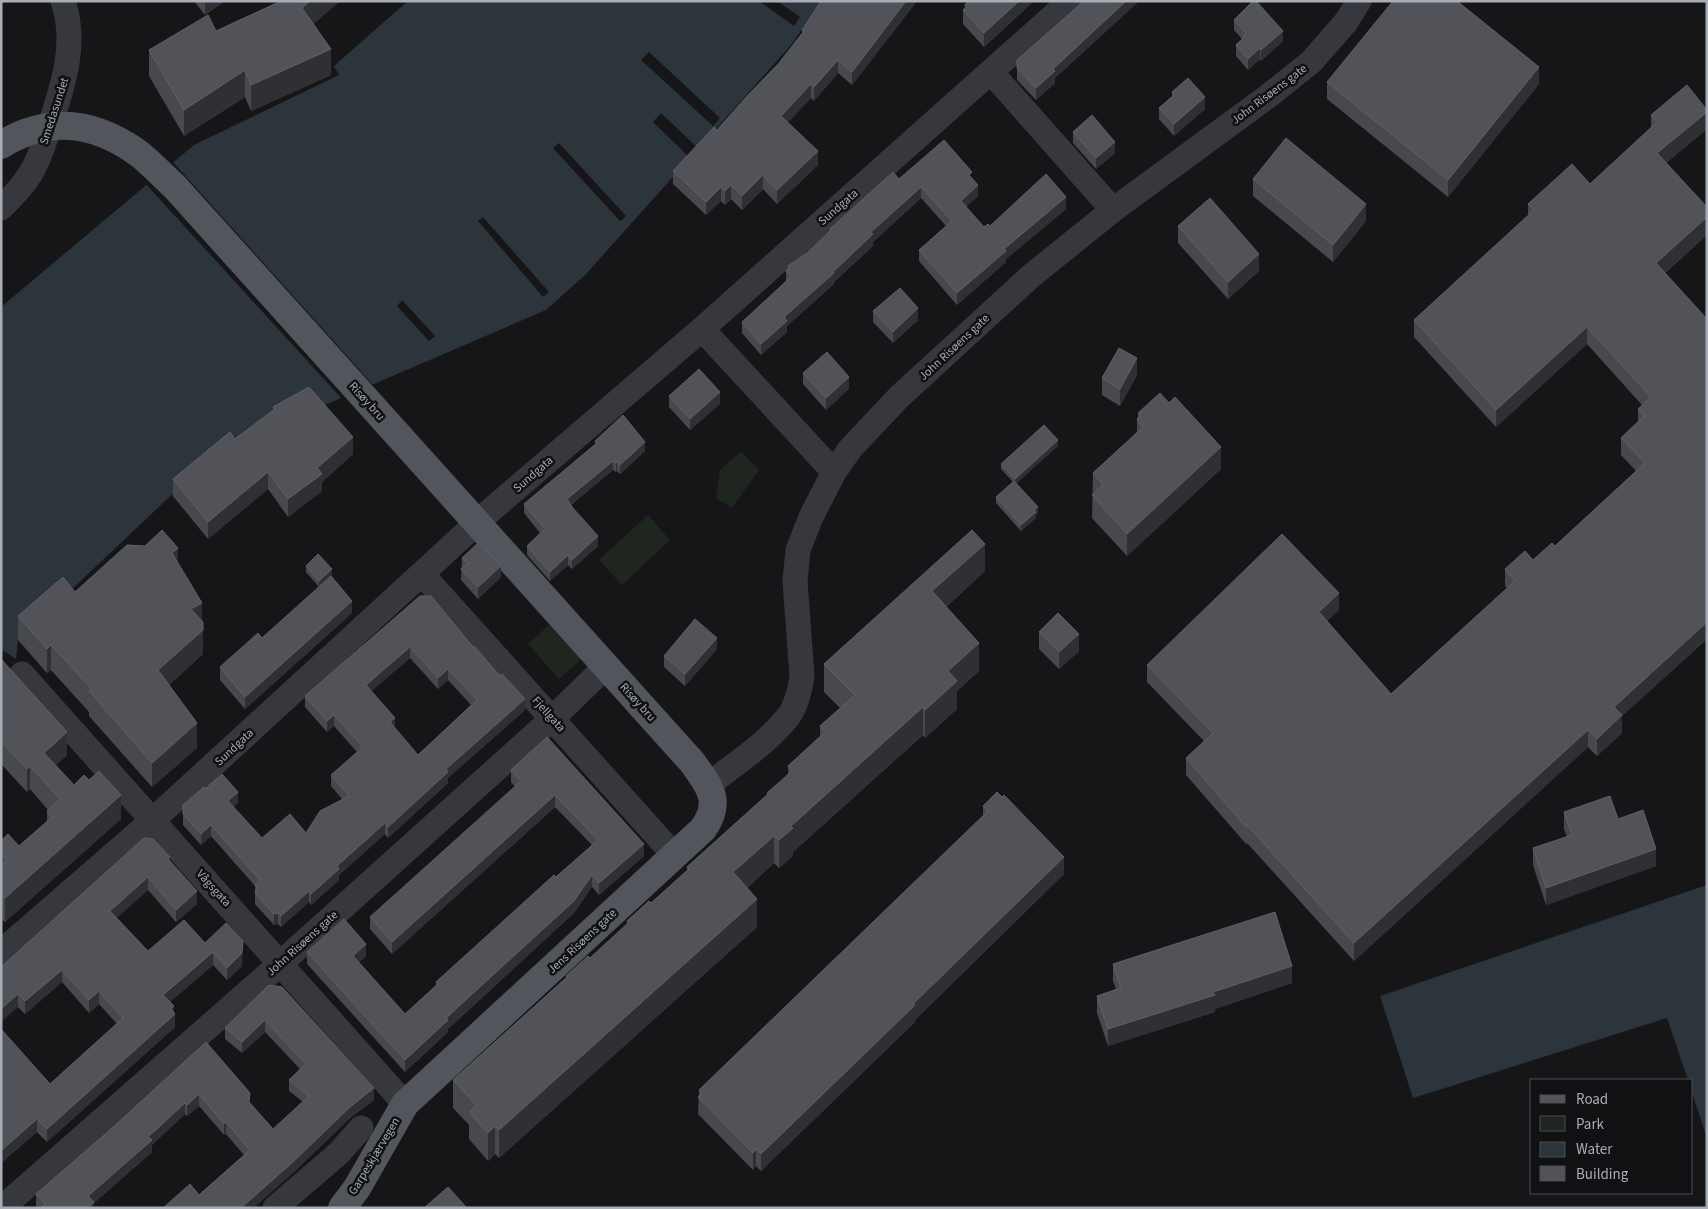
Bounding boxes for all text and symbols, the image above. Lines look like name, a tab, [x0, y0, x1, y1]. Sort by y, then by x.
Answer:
street label: John Risøens gate	[1228, 60, 1311, 128]
street label: Smedasundet	[36, 75, 73, 147]
street label: Sundgata	[815, 185, 862, 229]
street label: John Risøens gate	[915, 310, 993, 384]
street label: Risøy bru	[345, 378, 389, 424]
street label: Sundgata	[510, 452, 557, 496]
street label: Risøy bru	[616, 679, 660, 725]
street label: Fjellgata	[528, 693, 569, 736]
street label: Sundgata	[211, 725, 258, 770]
street label: Vågsgata	[192, 866, 235, 911]
street label: Jens Risøens gate	[544, 905, 621, 978]
street label: John Risøens gate	[263, 907, 342, 980]
legend	[1530, 1079, 1693, 1194]
text: Road	[1576, 1089, 1608, 1110]
street label: Garpeskjærvegen	[345, 1114, 404, 1198]
text: Park	[1576, 1114, 1605, 1135]
text: Water	[1576, 1139, 1613, 1160]
text: Building	[1576, 1164, 1629, 1185]

